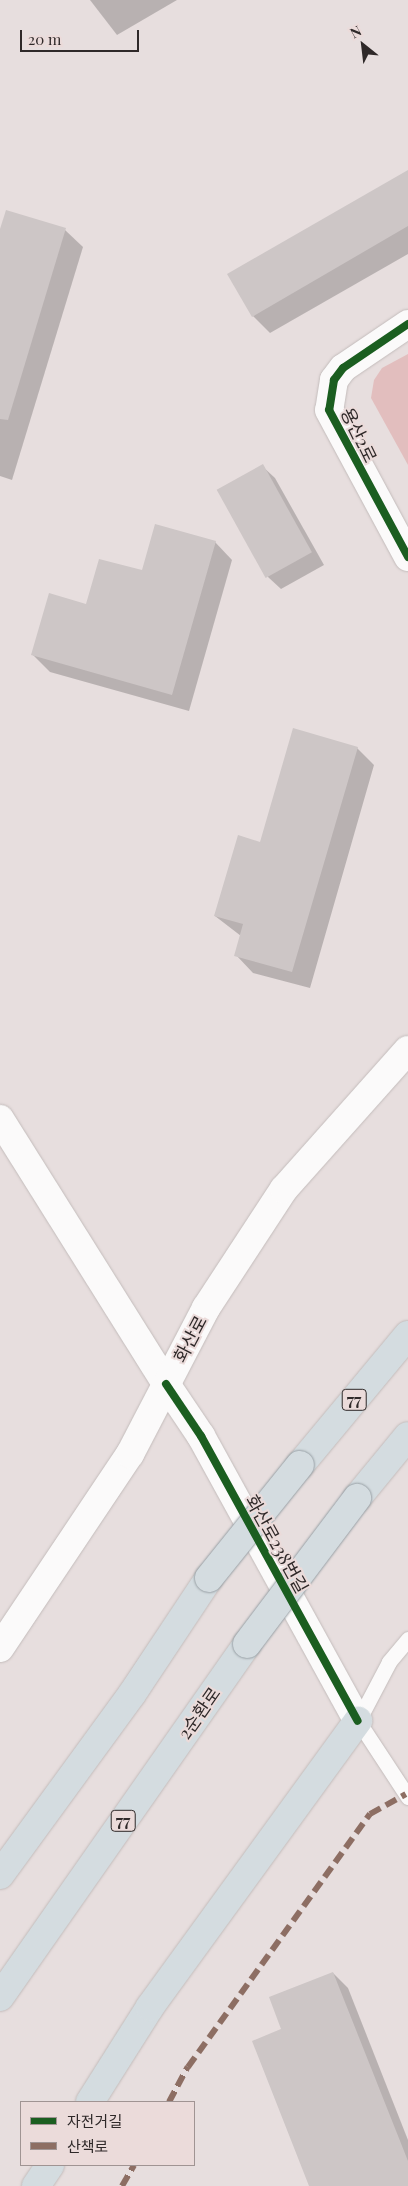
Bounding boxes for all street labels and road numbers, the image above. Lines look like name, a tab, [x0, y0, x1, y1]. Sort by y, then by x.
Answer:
street label: 용산2로	[337, 404, 381, 466]
street label: 화산로	[169, 1312, 211, 1366]
road number: 77	[342, 1386, 366, 1414]
street label: 화산로238번길	[241, 1491, 313, 1597]
street label: 2순환로	[173, 1683, 225, 1743]
road number: 77	[110, 1808, 136, 1834]

